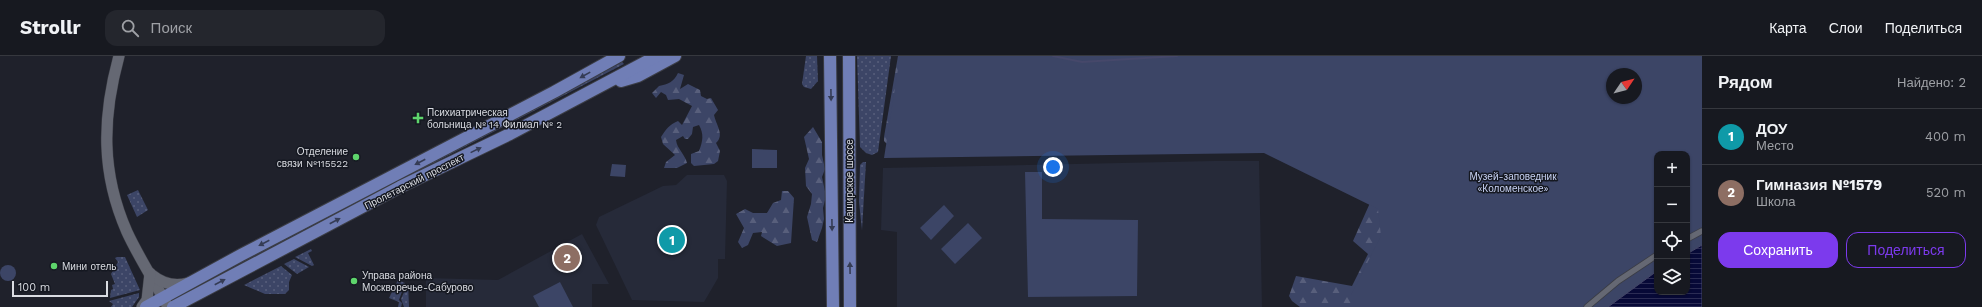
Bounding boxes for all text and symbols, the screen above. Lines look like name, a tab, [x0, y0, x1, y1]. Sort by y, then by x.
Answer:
search box	[105, 10, 385, 46]
text: Strollr	[20, 16, 81, 39]
icon: search	[119, 17, 141, 39]
text: Поиск	[151, 19, 192, 37]
text: Карта	[1769, 20, 1807, 36]
text: Слои	[1829, 20, 1863, 36]
text: Поделиться	[1885, 20, 1962, 36]
north arrow	[1606, 68, 1642, 104]
one-way arrow	[579, 71, 591, 78]
text: Рядом	[1718, 72, 1773, 92]
text: Найдено: 2	[1897, 75, 1966, 90]
one-way arrow	[828, 89, 834, 102]
place label: Психиатрическая больница № 14 Филиал № 2	[427, 107, 562, 130]
marker: Психиатрическая больница № 14 Филиал № 2	[412, 112, 424, 124]
text: ДОУ	[1756, 120, 1787, 138]
text: 1	[1728, 129, 1734, 144]
text: 400 m	[1925, 129, 1966, 144]
text: Место	[1756, 138, 1794, 153]
street label: Каширское шоссе	[844, 139, 855, 223]
place label: Отделение связи №115522	[277, 146, 348, 169]
one-way arrow	[470, 147, 482, 153]
street label: Пролетарский проспект	[363, 151, 466, 211]
map controls	[1654, 151, 1690, 295]
button: +	[1654, 151, 1690, 187]
marker: Отделение связи №115522	[351, 152, 361, 162]
your location	[1043, 157, 1063, 177]
one-way arrow	[415, 159, 426, 165]
park label: Музей-заповедник «Коломенское»	[1469, 171, 1557, 194]
text: Гимназия №1579	[1756, 176, 1882, 194]
text: 2	[1727, 185, 1735, 200]
text: 520 m	[1926, 185, 1966, 200]
button: −	[1654, 187, 1690, 223]
text: Школа	[1756, 194, 1796, 209]
one-way arrow	[329, 218, 341, 225]
one-way arrow	[829, 219, 835, 232]
button: locate	[1654, 223, 1690, 259]
pin: 1	[659, 225, 685, 255]
button: Сохранить	[1718, 232, 1838, 268]
button: Поделиться	[1846, 232, 1966, 268]
one-way arrow	[258, 240, 270, 246]
pin: 2	[554, 243, 580, 273]
button: layers	[1654, 259, 1690, 295]
marker: Мини отель	[49, 261, 59, 271]
place label: Мини отель	[62, 261, 117, 272]
one-way arrow	[847, 261, 853, 274]
place label: Управа района Москворечье-Сабурово	[362, 270, 474, 293]
marker: Управа района Москворечье-Сабурово	[349, 276, 359, 286]
scale bar	[12, 279, 108, 298]
one-way arrow	[214, 279, 226, 285]
text: 100 m	[18, 281, 50, 294]

